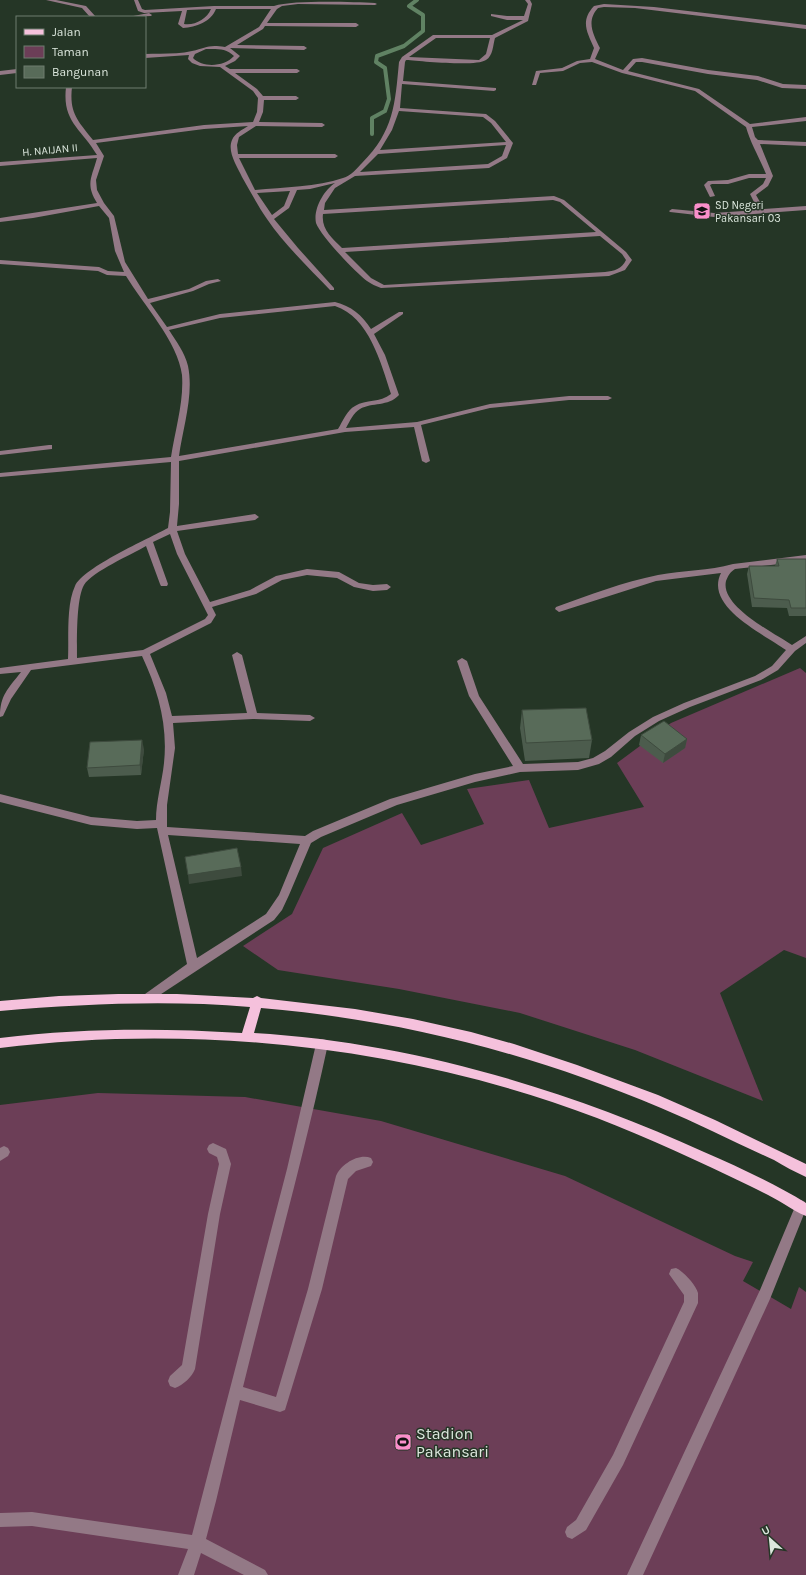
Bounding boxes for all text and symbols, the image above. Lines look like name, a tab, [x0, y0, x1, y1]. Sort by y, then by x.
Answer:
legend	[16, 16, 146, 88]
text: Jalan	[52, 25, 81, 39]
text: Taman	[52, 45, 89, 59]
text: Bangunan	[52, 65, 108, 79]
street label: H. NAIJAN II	[22, 141, 78, 159]
place label: SD Negeri Pakansari 03	[715, 199, 781, 225]
school or university icon: SD Negeri Pakansari 03	[692, 201, 712, 221]
place label: Stadion Pakansari	[416, 1424, 489, 1461]
sports icon: Stadion Pakansari	[393, 1432, 413, 1452]
north arrow	[750, 1519, 790, 1559]
text: U	[759, 1523, 772, 1538]

